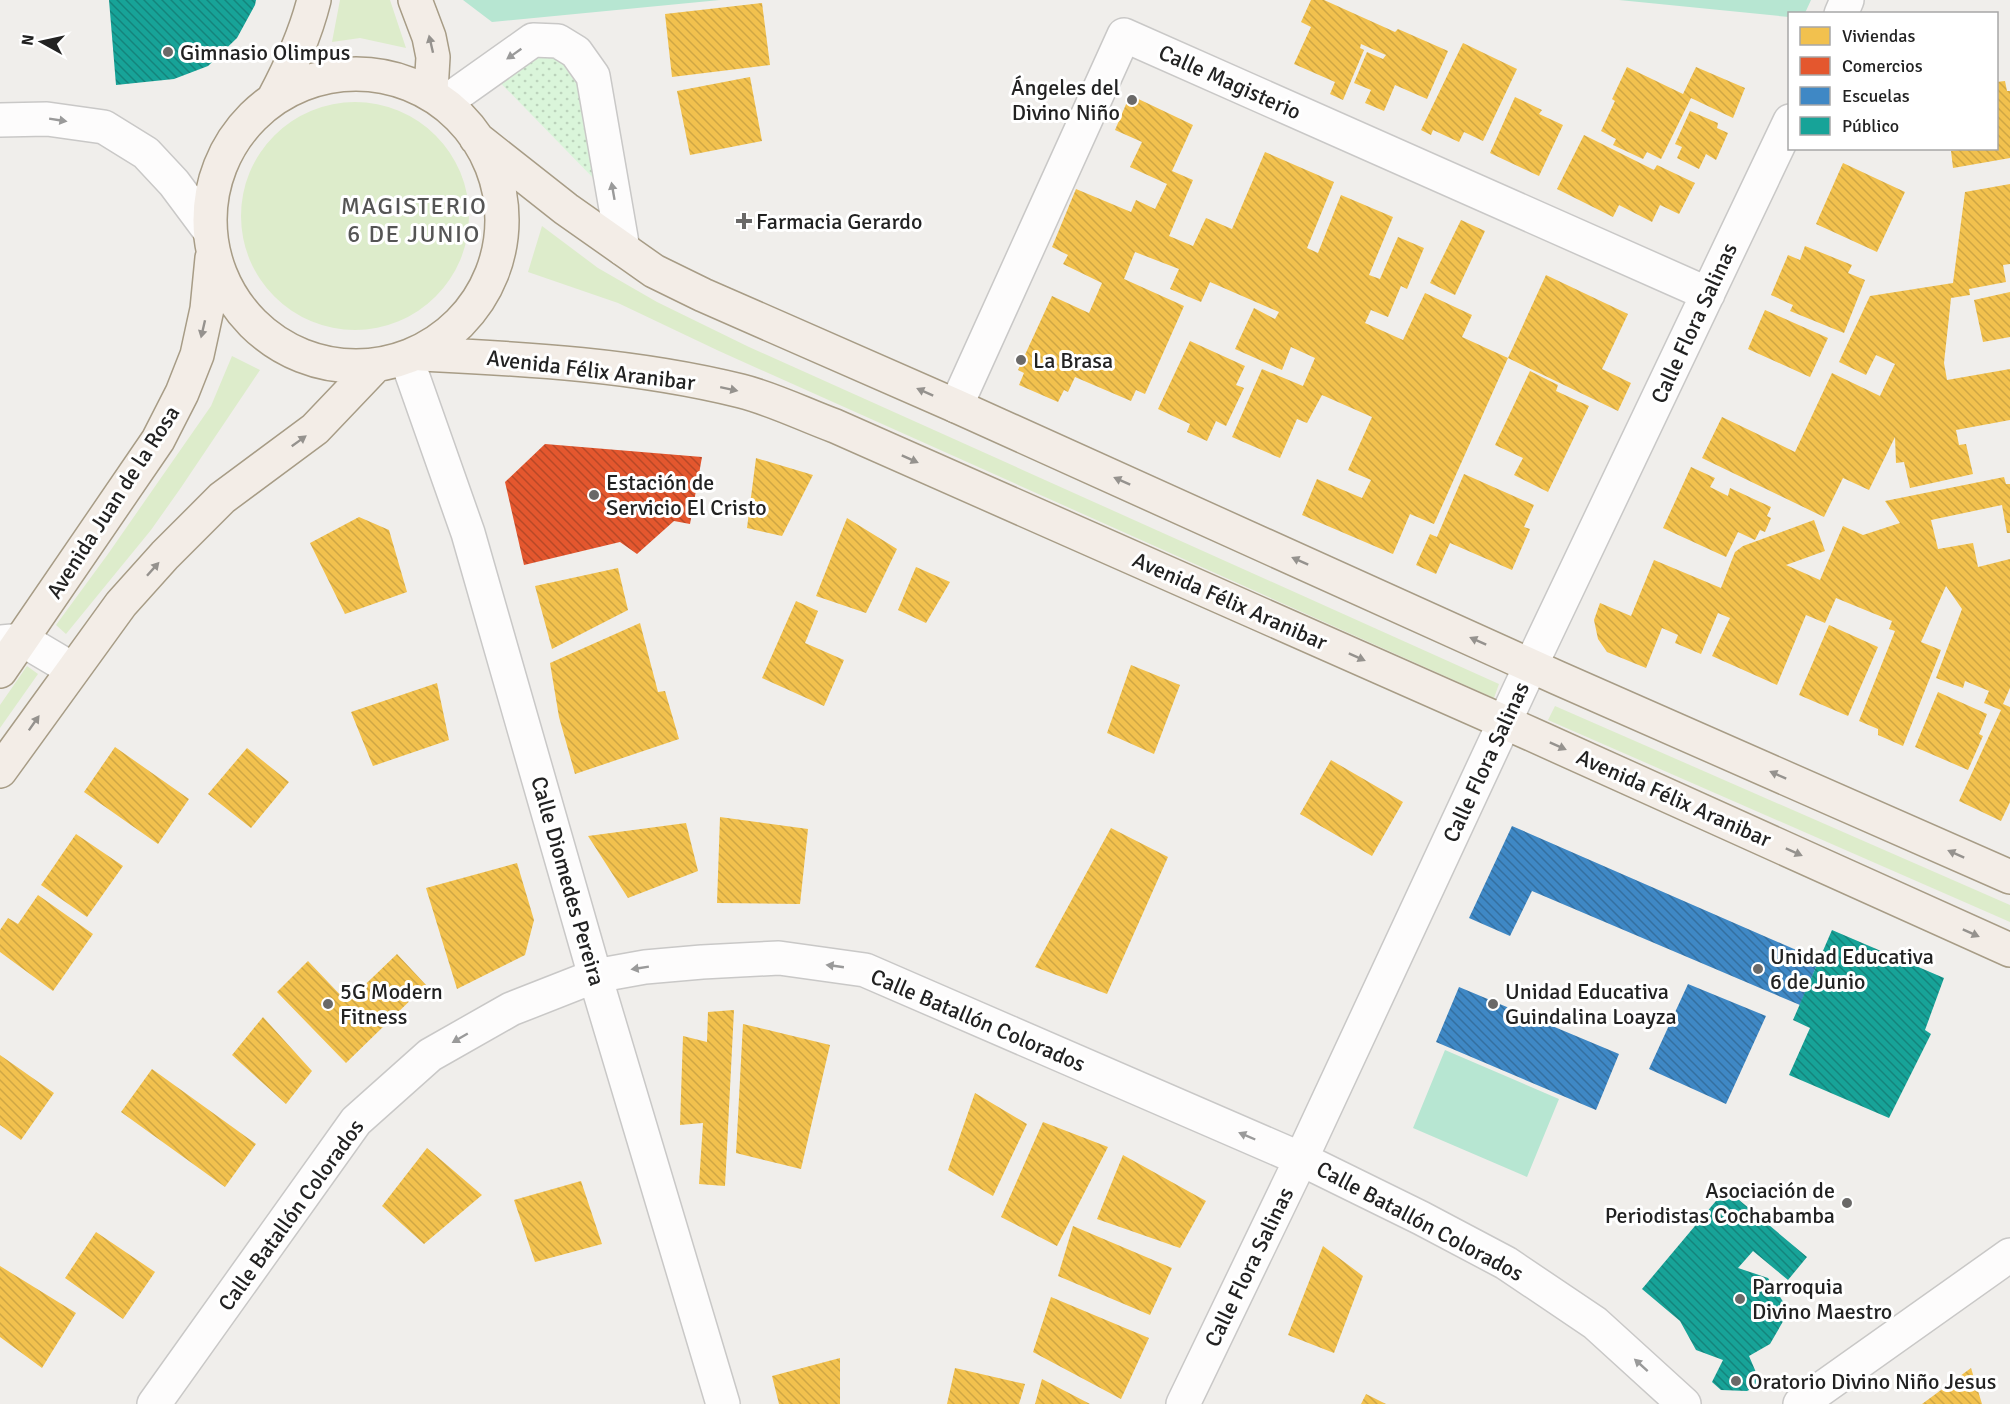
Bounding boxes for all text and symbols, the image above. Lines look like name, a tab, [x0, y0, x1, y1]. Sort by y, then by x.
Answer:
north arrow	[12, 12, 72, 72]
legend	[1788, 12, 1998, 150]
text: Viviendas	[1842, 25, 1915, 47]
text: N	[17, 33, 39, 47]
one-way arrow	[425, 35, 435, 53]
place label: Gimnasio Olimpus	[180, 39, 350, 66]
street label: Calle Magisterio	[1155, 39, 1305, 125]
marker: Gimnasio Olimpus	[161, 45, 175, 59]
one-way arrow	[506, 48, 522, 59]
text: Comercios	[1842, 55, 1923, 77]
place label: Ángeles del Divino Niño	[1011, 74, 1120, 126]
text: Escuelas	[1842, 85, 1910, 107]
marker: Ángeles del Divino Niño	[1125, 93, 1139, 107]
text: Público	[1842, 115, 1899, 137]
one-way arrow	[49, 116, 68, 125]
one-way arrow	[608, 181, 617, 200]
district label: MAGISTERIO 6 DE JUNIO	[341, 191, 487, 249]
place label: Farmacia Gerardo	[756, 208, 922, 235]
marker: Farmacia Gerardo	[737, 214, 751, 228]
street label: Calle Flora Salinas	[1645, 238, 1743, 408]
one-way arrow	[197, 320, 207, 339]
street label: Avenida Félix Aranibar	[485, 344, 697, 396]
place label: La Brasa	[1033, 347, 1113, 374]
marker: La Brasa	[1014, 353, 1028, 367]
one-way arrow	[719, 384, 738, 394]
one-way arrow	[916, 388, 933, 397]
street label: Avenida Juan de la Rosa	[41, 401, 185, 603]
one-way arrow	[290, 435, 306, 447]
one-way arrow	[902, 454, 920, 464]
place label: Estación de Servicio El Cristo	[606, 469, 767, 521]
one-way arrow	[1113, 476, 1130, 485]
marker: Estación de Servicio El Cristo	[587, 488, 601, 502]
street label: Avenida Félix Aranibar	[1129, 546, 1331, 656]
one-way arrow	[1291, 556, 1308, 565]
one-way arrow	[146, 562, 159, 577]
one-way arrow	[1469, 636, 1486, 645]
one-way arrow	[1349, 652, 1367, 662]
street label: Calle Flora Salinas	[1437, 677, 1535, 847]
one-way arrow	[28, 716, 40, 732]
one-way arrow	[1550, 742, 1567, 751]
street label: Avenida Félix Aranibar	[1573, 743, 1775, 853]
one-way arrow	[1769, 770, 1787, 780]
street label: Calle Diomedes Pereira	[525, 773, 611, 989]
one-way arrow	[1785, 848, 1802, 857]
one-way arrow	[1947, 849, 1965, 859]
one-way arrow	[1963, 928, 1980, 937]
place label: Unidad Educativa 6 de Junio	[1770, 943, 1934, 995]
one-way arrow	[825, 962, 844, 971]
marker: Unidad Educativa 6 de Junio	[1751, 962, 1765, 976]
street label: Calle Batallón Colorados	[867, 963, 1089, 1077]
one-way arrow	[631, 964, 650, 973]
place label: 5G Modern Fitness	[340, 978, 443, 1030]
place label: Unidad Educativa Guindalina Loayza	[1505, 978, 1677, 1030]
marker: 5G Modern Fitness	[321, 997, 335, 1011]
marker: Unidad Educativa Guindalina Loayza	[1486, 997, 1500, 1011]
one-way arrow	[452, 1032, 468, 1043]
street label: Calle Batallón Colorados	[212, 1114, 370, 1316]
one-way arrow	[1239, 1131, 1256, 1140]
street label: Calle Batallón Colorados	[1312, 1155, 1528, 1287]
place label: Asociación de Periodistas Cochabamba	[1605, 1177, 1835, 1229]
street label: Calle Flora Salinas	[1199, 1183, 1299, 1351]
marker: Asociación de Periodistas Cochabamba	[1840, 1196, 1854, 1210]
place label: Parroquia Divino Maestro	[1752, 1273, 1892, 1325]
marker: Parroquia Divino Maestro	[1733, 1292, 1747, 1306]
one-way arrow	[1634, 1358, 1648, 1372]
place label: Oratorio Divino Niño Jesus	[1748, 1368, 1996, 1395]
marker: Oratorio Divino Niño Jesus	[1729, 1374, 1743, 1388]

